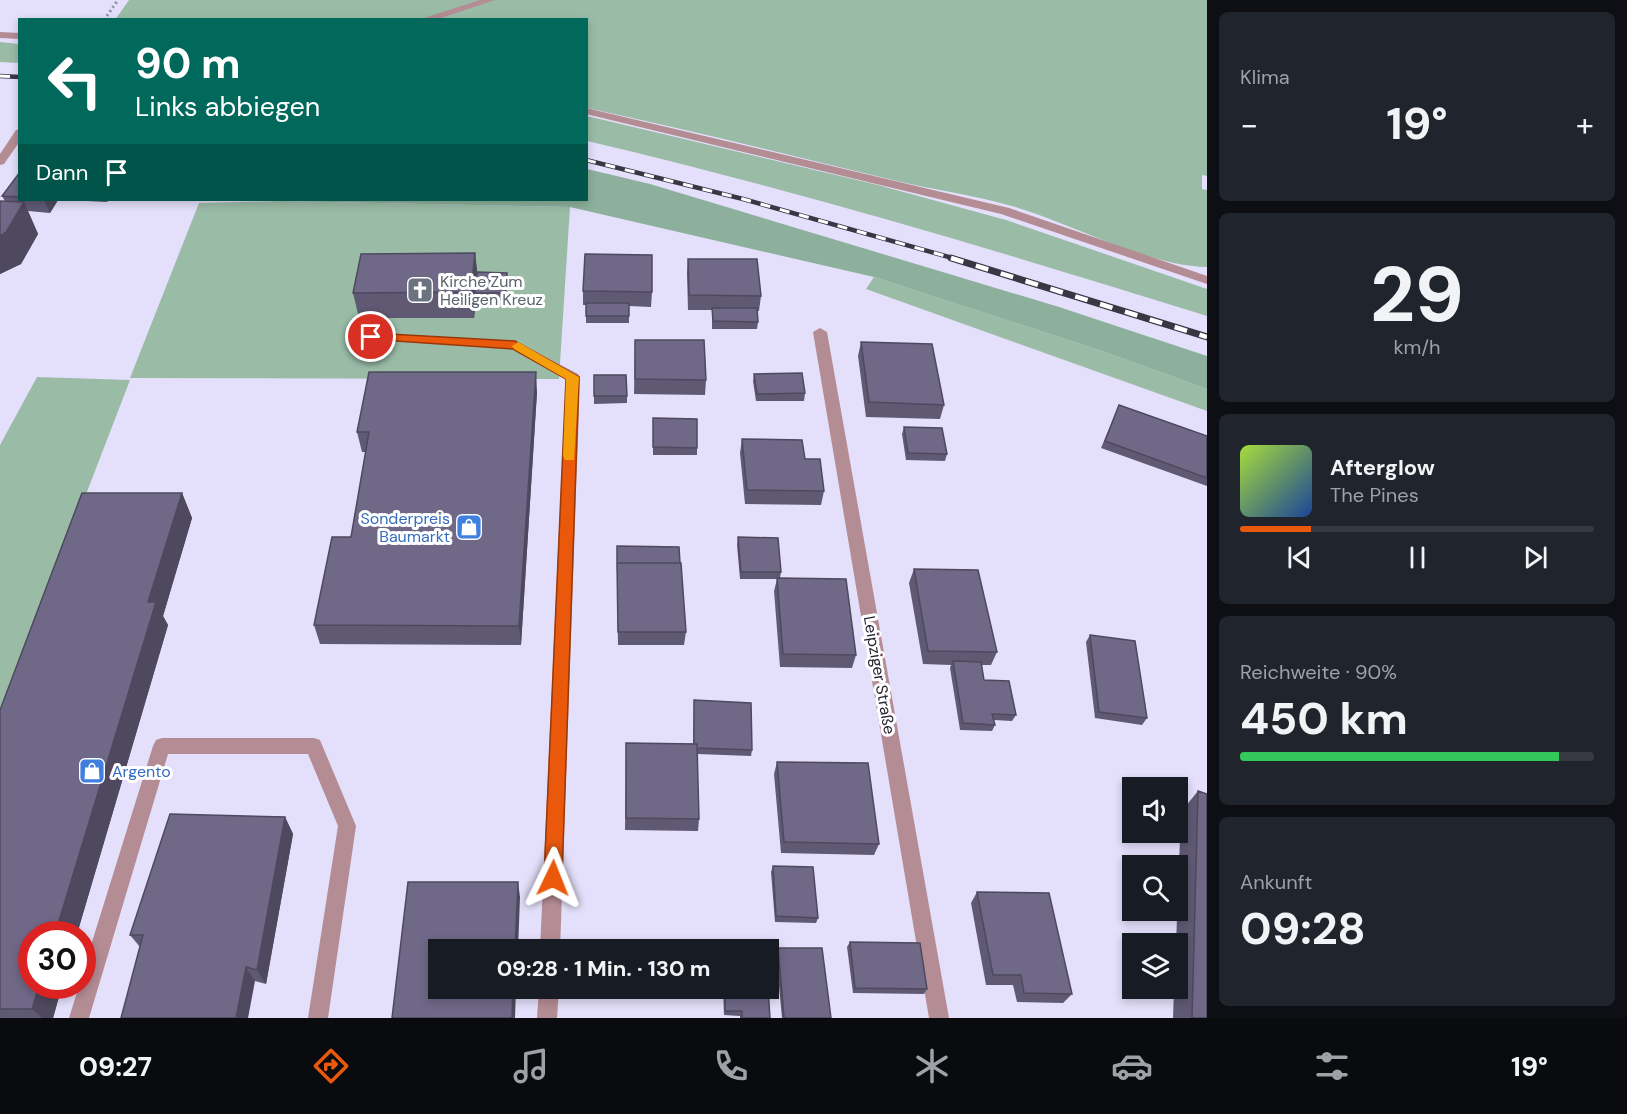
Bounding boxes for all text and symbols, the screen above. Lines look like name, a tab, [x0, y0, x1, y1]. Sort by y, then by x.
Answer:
text: 90 m	[135, 36, 241, 91]
icon: left	[36, 42, 114, 120]
text: Klima	[1240, 64, 1290, 90]
text: Links abbiegen	[135, 89, 320, 124]
text: 19°	[1386, 94, 1448, 153]
text: −	[1240, 103, 1258, 146]
text: +	[1576, 103, 1594, 146]
icon: arrive	[100, 156, 133, 189]
text: Dann	[36, 158, 88, 187]
text: 29	[1370, 244, 1464, 345]
place label: Kirche Zum Heiligen Kreuz	[440, 271, 543, 310]
church icon: Kirche Zum Heiligen Kreuz	[405, 275, 435, 305]
pin	[345, 311, 396, 362]
icon: arrive	[354, 320, 387, 353]
text: km/h	[1393, 334, 1441, 360]
text: Afterglow	[1330, 453, 1435, 482]
text: The Pines	[1330, 482, 1419, 508]
place label: Sonderpreis Baumarkt	[360, 508, 450, 547]
shop icon: Sonderpreis Baumarkt	[454, 512, 484, 542]
icon: previous	[1283, 541, 1316, 574]
icon: pause	[1401, 541, 1434, 574]
icon: next	[1519, 541, 1552, 574]
street label: Leipziger Straße	[859, 614, 900, 736]
text: Reichweite · 90%	[1240, 659, 1397, 685]
text: 450 km	[1240, 689, 1408, 748]
shop icon: Argento	[77, 756, 107, 786]
place label: Argento	[112, 761, 171, 782]
map controls	[1122, 777, 1188, 999]
button: sound	[1122, 777, 1188, 843]
position arrow	[521, 846, 585, 910]
button: search	[1122, 855, 1188, 921]
text: Ankunft	[1240, 869, 1312, 895]
text: 09:28	[1240, 899, 1366, 958]
speed limit sign: 30	[18, 921, 96, 999]
button: layers	[1122, 933, 1188, 999]
text: 09:28 · 1 Min. · 130 m	[497, 954, 710, 983]
icon: directions	[310, 1045, 352, 1087]
icon: music	[510, 1045, 552, 1087]
icon: phone	[710, 1045, 752, 1087]
icon: climate	[911, 1045, 953, 1087]
icon: car	[1111, 1045, 1153, 1087]
icon: filters	[1311, 1045, 1353, 1087]
text: 09:27	[79, 1049, 152, 1084]
text: 19°	[1511, 1049, 1548, 1084]

